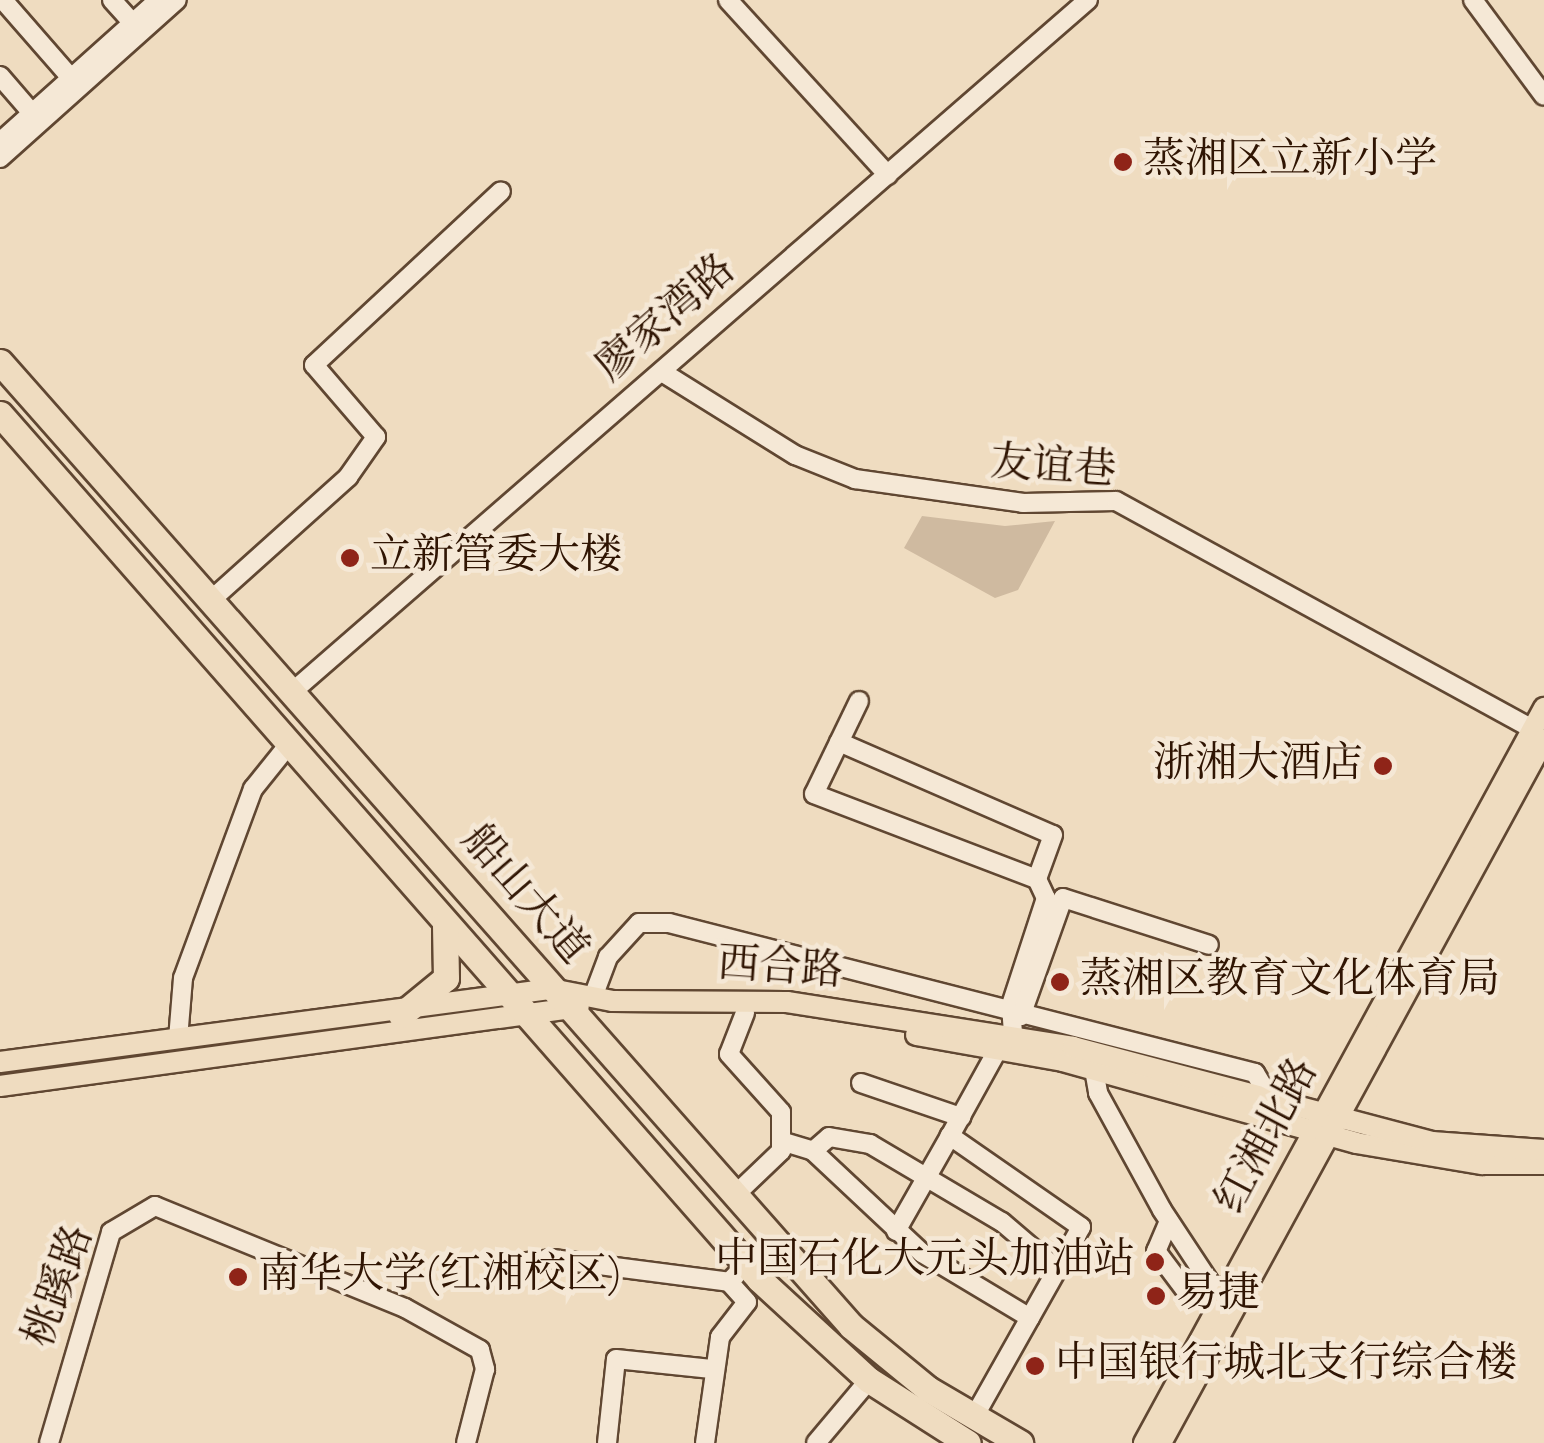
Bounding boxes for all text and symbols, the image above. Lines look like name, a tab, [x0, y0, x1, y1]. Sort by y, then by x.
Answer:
place label: 蒸湘区立新小学	[1143, 137, 1437, 187]
marker: 蒸湘区立新小学	[1112, 151, 1134, 173]
street label: 廖家湾路	[587, 246, 747, 394]
street label: 友谊巷	[988, 439, 1118, 499]
place label: 立新管委大楼	[370, 533, 622, 583]
marker: 立新管委大楼	[339, 547, 361, 569]
place label: 浙湘大酒店	[1153, 741, 1363, 791]
marker: 浙湘大酒店	[1372, 755, 1394, 777]
street label: 船山大道	[449, 816, 597, 976]
street label: 西合路	[715, 940, 845, 1000]
place label: 蒸湘区教育文化体育局	[1080, 957, 1500, 1007]
marker: 蒸湘区教育文化体育局	[1049, 971, 1071, 993]
street label: 红湘北路	[1207, 1051, 1331, 1223]
street label: 桃蹊路	[16, 1219, 106, 1355]
place label: 中国石化大元头加油站	[715, 1237, 1135, 1287]
marker: 中国石化大元头加油站	[1144, 1251, 1166, 1273]
place label: 南华大学(红湘校区)	[258, 1252, 621, 1302]
marker: 南华大学(红湘校区)	[227, 1266, 249, 1288]
place label: 易捷	[1176, 1271, 1260, 1321]
marker: 易捷	[1145, 1285, 1167, 1307]
place label: 中国银行城北支行综合楼	[1055, 1341, 1517, 1391]
marker: 中国银行城北支行综合楼	[1024, 1355, 1046, 1377]

